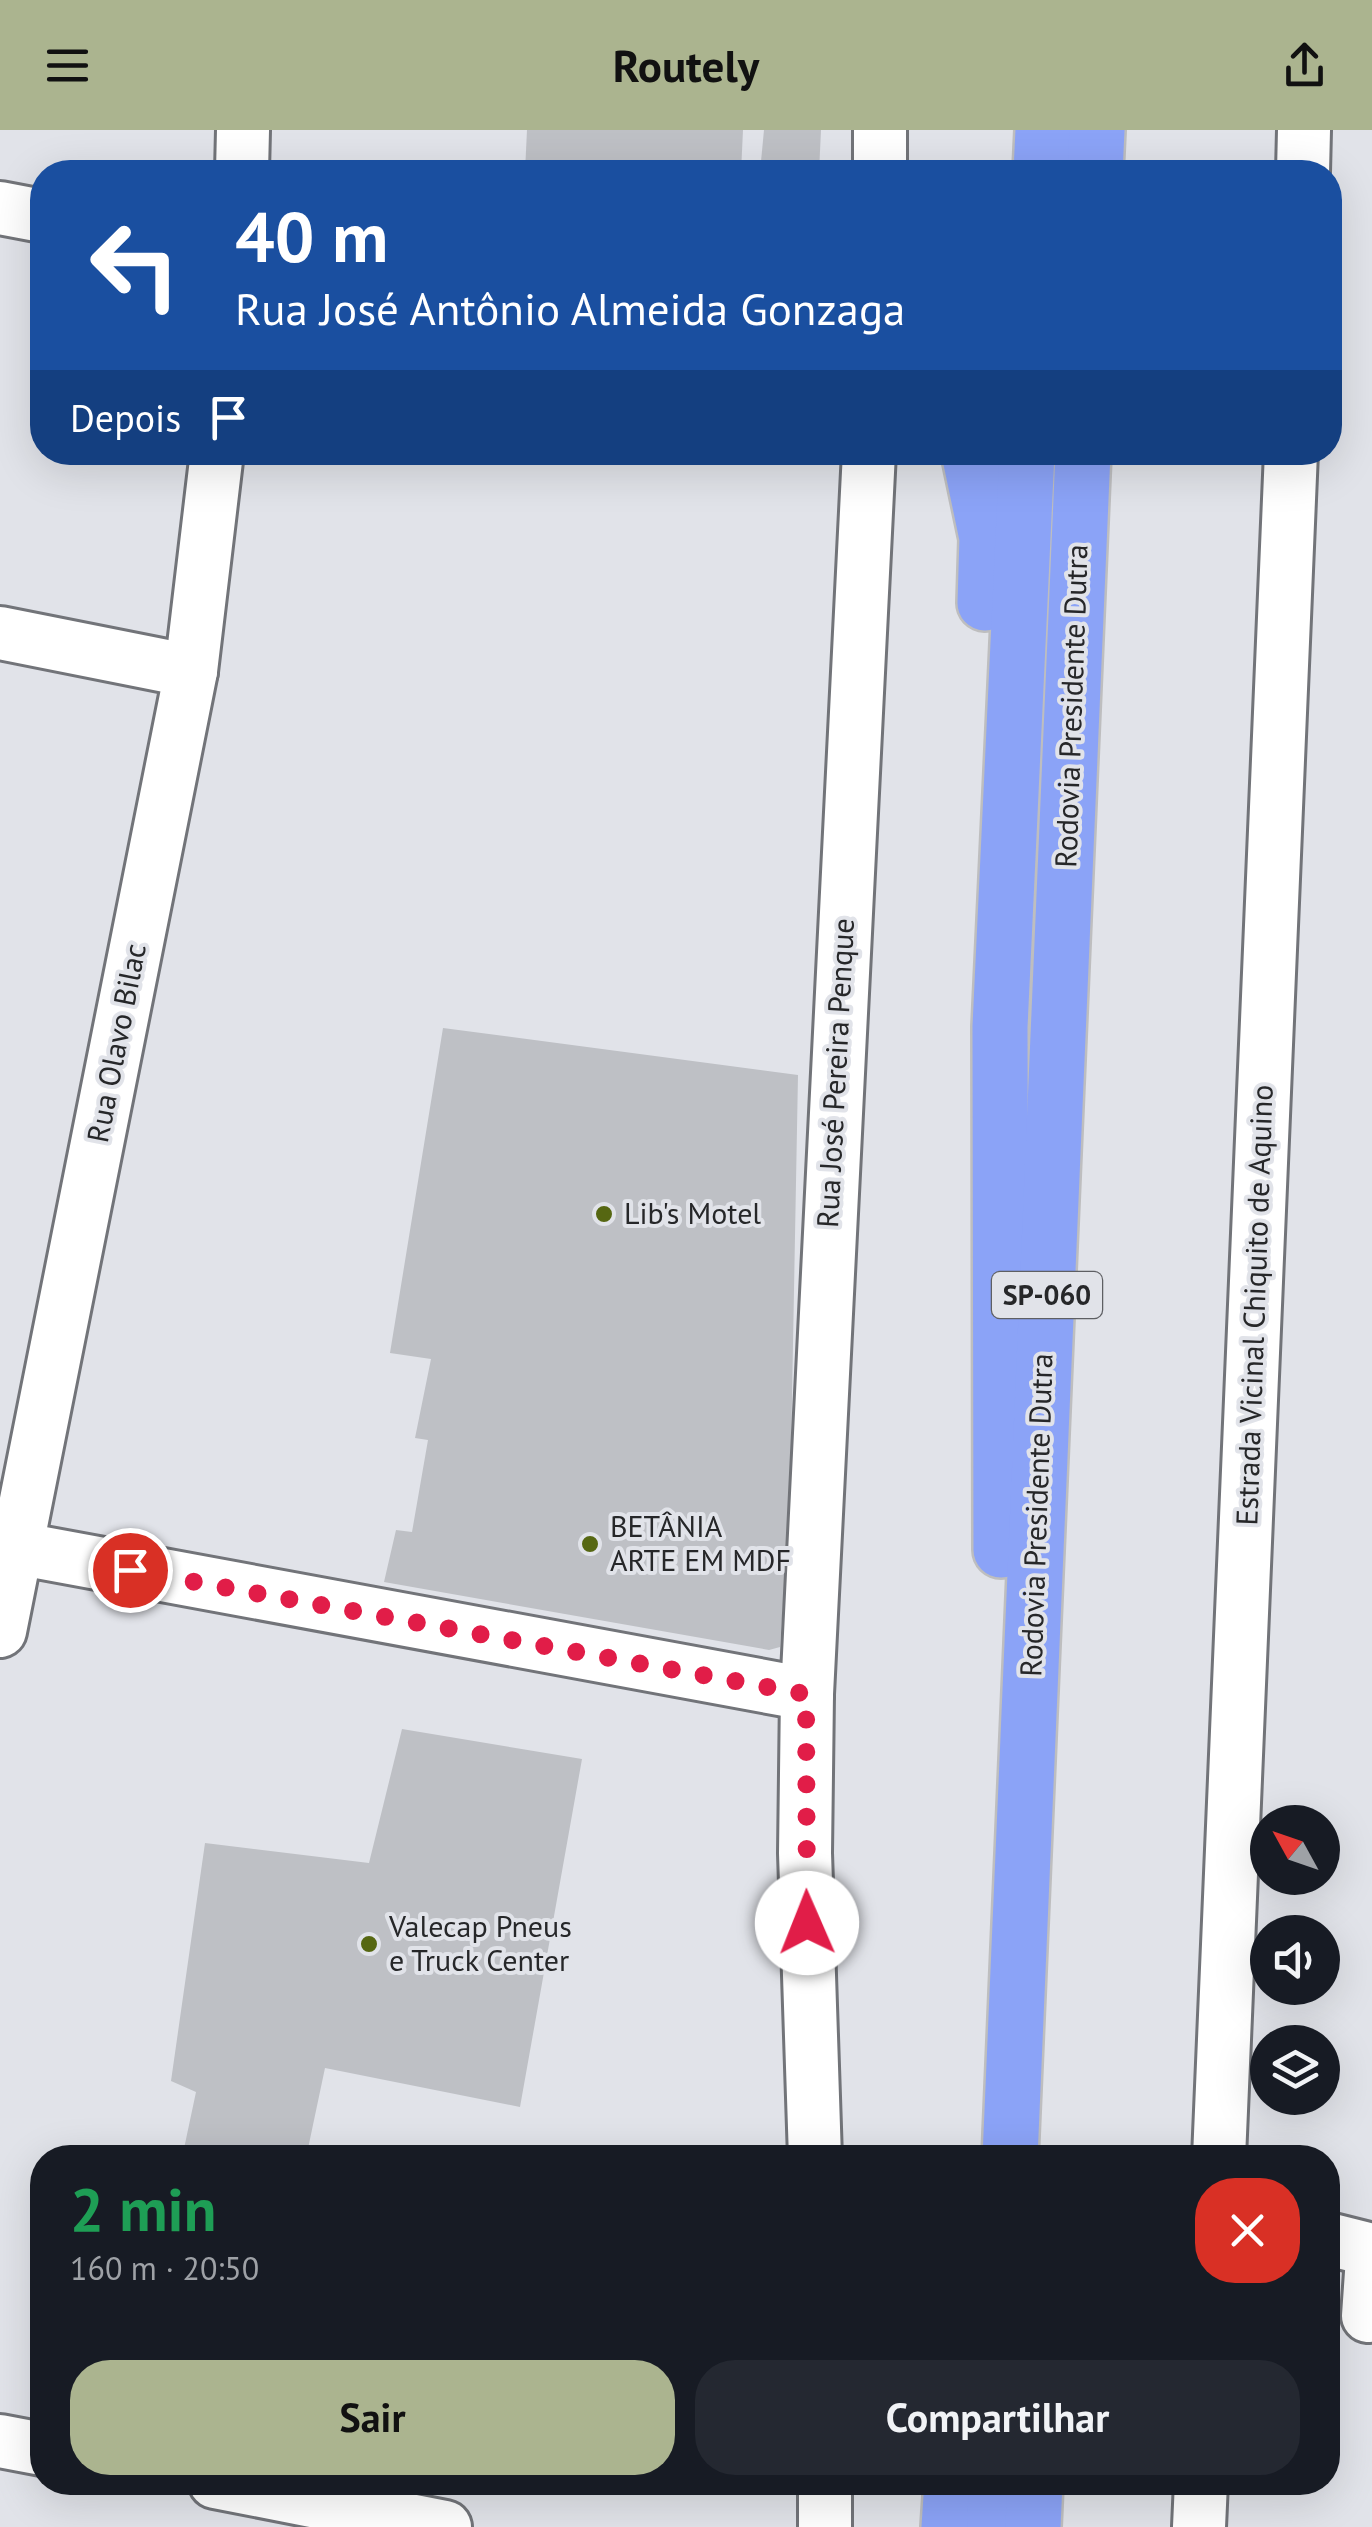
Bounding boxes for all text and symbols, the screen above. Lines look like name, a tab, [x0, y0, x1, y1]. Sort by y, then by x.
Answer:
text: Routely	[613, 36, 759, 94]
icon: menu	[40, 38, 95, 93]
icon: share	[1277, 38, 1332, 93]
text: 40 m	[235, 191, 388, 281]
icon: left	[70, 200, 200, 330]
text: Rua José Antônio Almeida Gonzaga	[235, 279, 905, 337]
icon: arrive	[201, 390, 256, 445]
text: Depois	[70, 393, 181, 442]
street label: Rodovia Presidente Dutra	[1045, 544, 1096, 868]
street label: Rua José Pereira Penque	[807, 917, 862, 1229]
street label: Rua Olavo Bilac	[77, 940, 154, 1145]
street label: Estrada Vicinal Chiquito de Aquino	[1226, 1084, 1281, 1526]
place label: Lib's Motel	[624, 1193, 761, 1232]
marker: Lib's Motel	[593, 1203, 615, 1225]
road number: SP-060	[992, 1272, 1102, 1318]
street label: Rodovia Presidente Dutra	[1010, 1353, 1061, 1677]
place label: BETÂNIA ARTE EM MDF	[610, 1506, 791, 1579]
pin	[88, 1528, 173, 1613]
marker: BETÂNIA ARTE EM MDF	[579, 1533, 601, 1555]
icon: arrive	[103, 1543, 158, 1598]
north arrow	[1250, 1805, 1340, 1895]
map controls	[1250, 1805, 1340, 2115]
position arrow	[755, 1871, 859, 1975]
place label: Valecap Pneus e Truck Center	[388, 1906, 572, 1979]
button: sound	[1250, 1915, 1340, 2005]
marker: Valecap Pneus e Truck Center	[358, 1933, 380, 1955]
button: layers	[1250, 2025, 1340, 2115]
text: 2 min	[70, 2170, 216, 2248]
button: close	[1195, 2178, 1300, 2283]
text: 160 m · 20:50	[70, 2247, 259, 2289]
button: Sair	[70, 2360, 675, 2475]
button: Compartilhar	[695, 2360, 1300, 2475]

